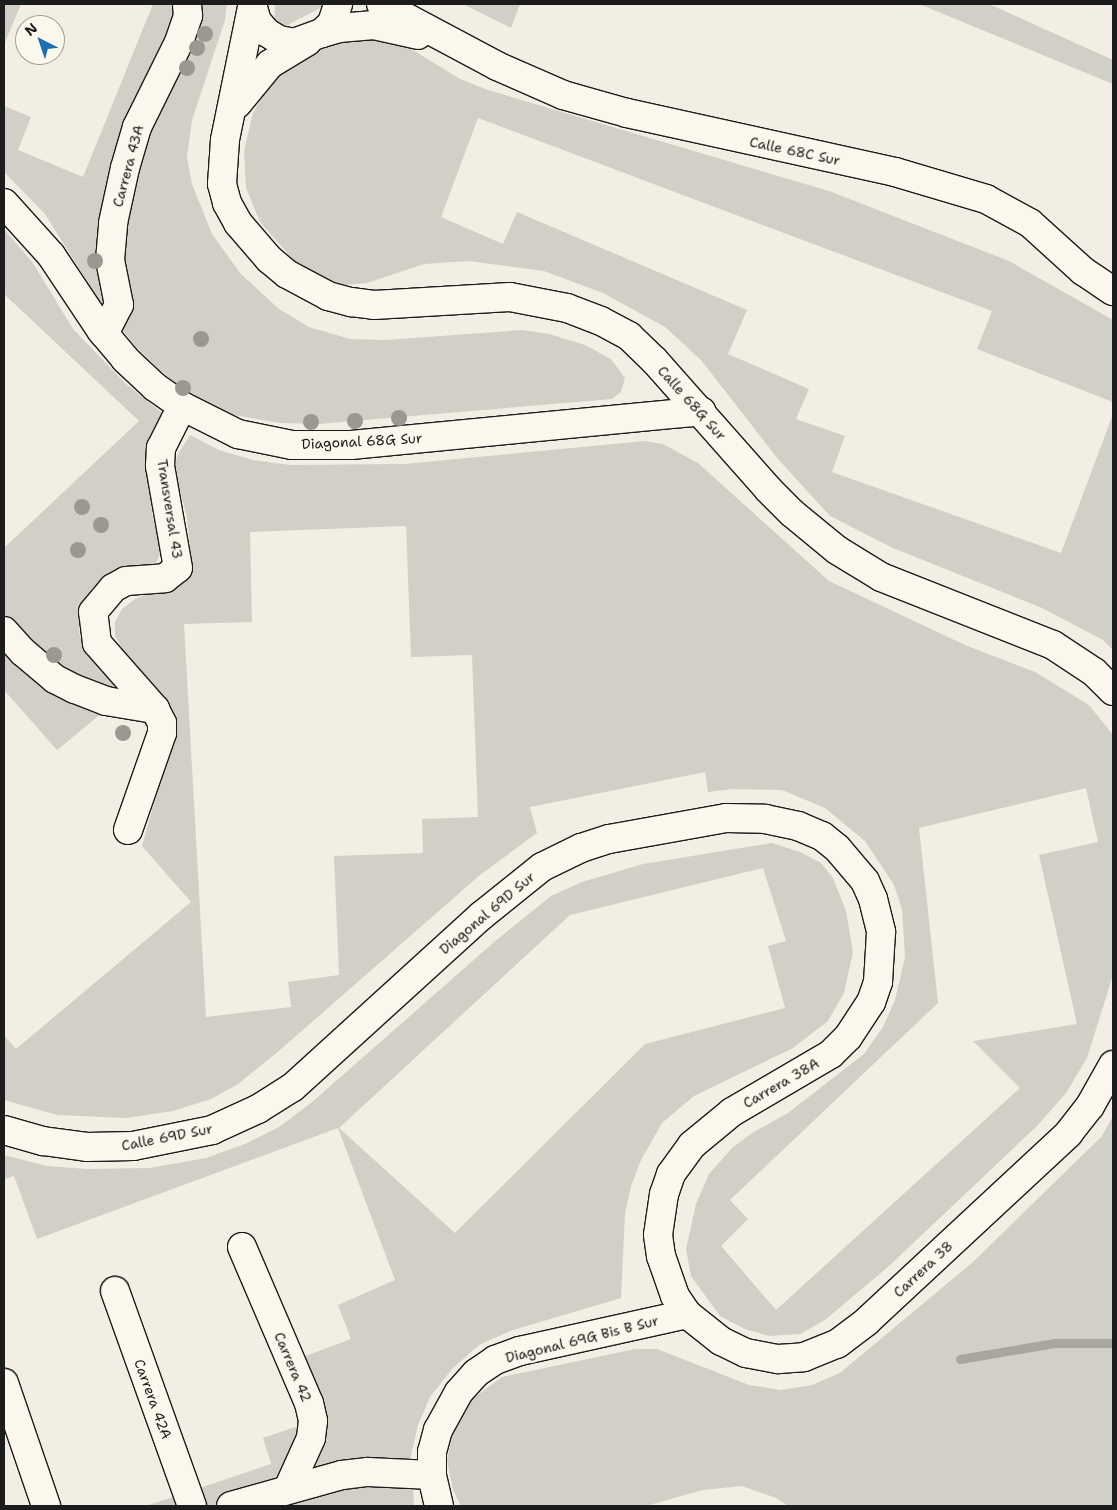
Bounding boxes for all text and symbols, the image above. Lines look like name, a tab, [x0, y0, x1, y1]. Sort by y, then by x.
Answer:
north arrow	[15, 15, 65, 65]
text: N	[21, 19, 41, 40]
street label: Carrera 43A	[109, 123, 147, 209]
street label: Calle 68C Sur	[748, 133, 842, 169]
street label: Calle 68G Sur	[654, 362, 730, 444]
street label: Diagonal 68G Sur	[301, 429, 423, 453]
street label: Transversal 43	[154, 458, 186, 560]
street label: Diagonal 69D Sur	[436, 868, 538, 958]
street label: Carrera 38A	[740, 1054, 822, 1112]
street label: Calle 69D Sur	[120, 1120, 214, 1154]
street label: Carrera 38	[890, 1237, 956, 1301]
street label: Diagonal 69G Bis B Sur	[504, 1312, 660, 1366]
street label: Carrera 42	[271, 1329, 315, 1405]
street label: Carrera 42A	[131, 1357, 175, 1441]

